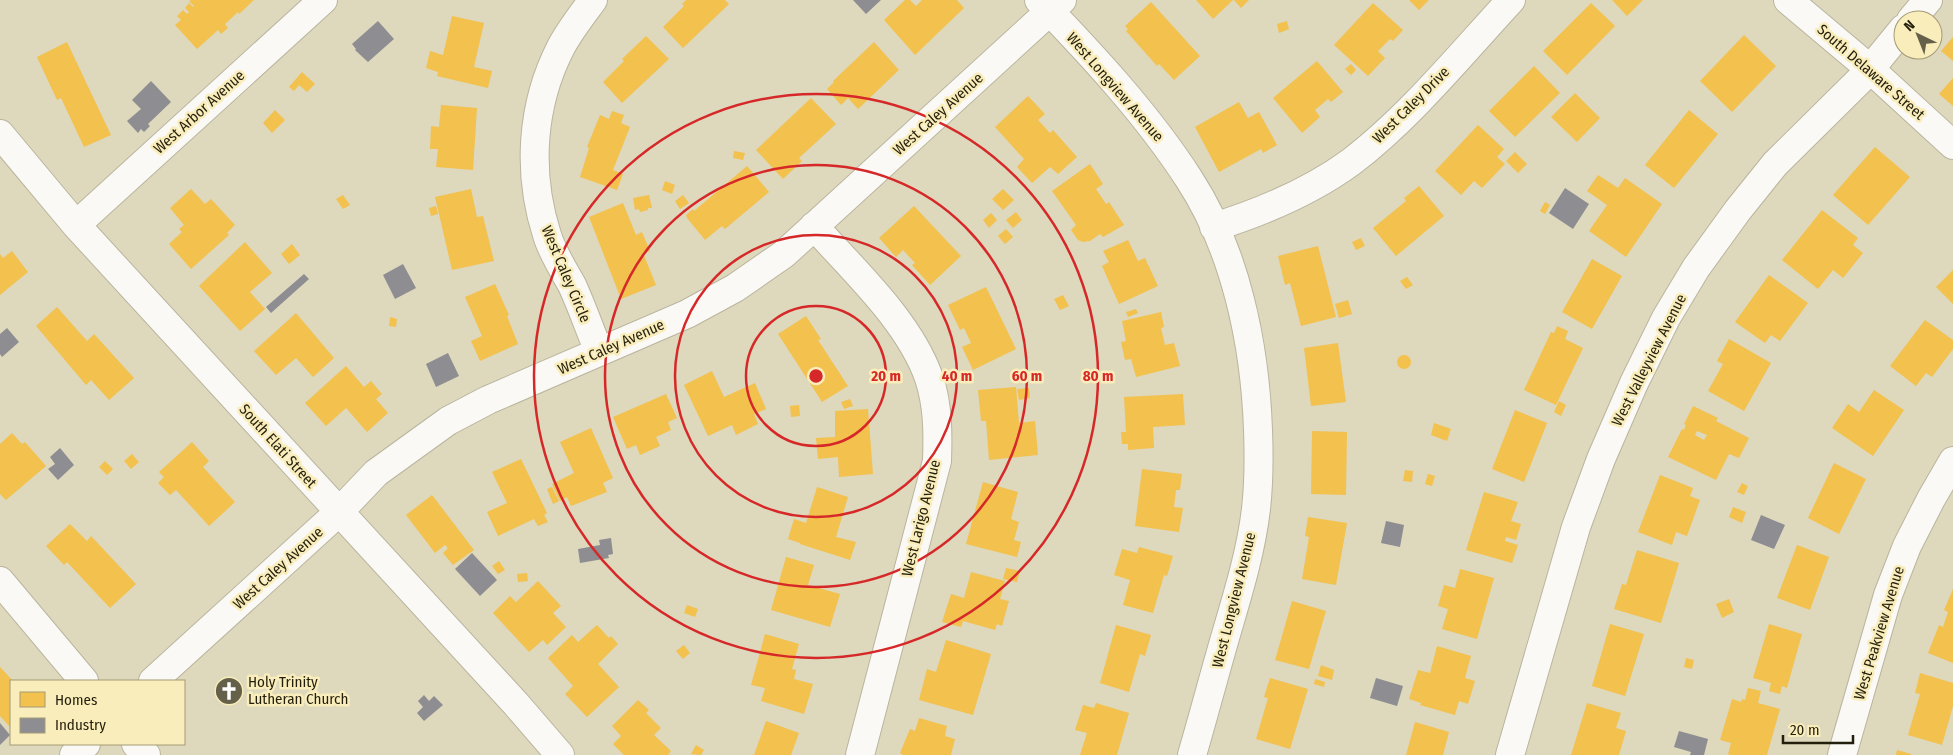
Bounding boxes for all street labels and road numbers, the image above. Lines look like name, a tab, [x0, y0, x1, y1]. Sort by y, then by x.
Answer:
street label: South Delaware Street	[1814, 20, 1928, 124]
street label: West Longview Avenue	[1063, 29, 1167, 145]
street label: West Caley Drive	[1369, 63, 1453, 147]
street label: West Arbor Avenue	[150, 66, 248, 158]
street label: West Caley Avenue	[889, 69, 987, 159]
street label: West Caley Circle	[538, 223, 594, 325]
street label: West Valleyview Avenue	[1608, 291, 1690, 429]
street label: West Caley Avenue	[555, 315, 667, 379]
street label: South Elati Street	[236, 400, 320, 492]
street label: West Larigo Avenue	[898, 458, 944, 578]
street label: West Caley Avenue	[229, 523, 327, 613]
street label: West Longview Avenue	[1208, 530, 1260, 670]
street label: West Peakview Avenue	[1850, 564, 1908, 702]

